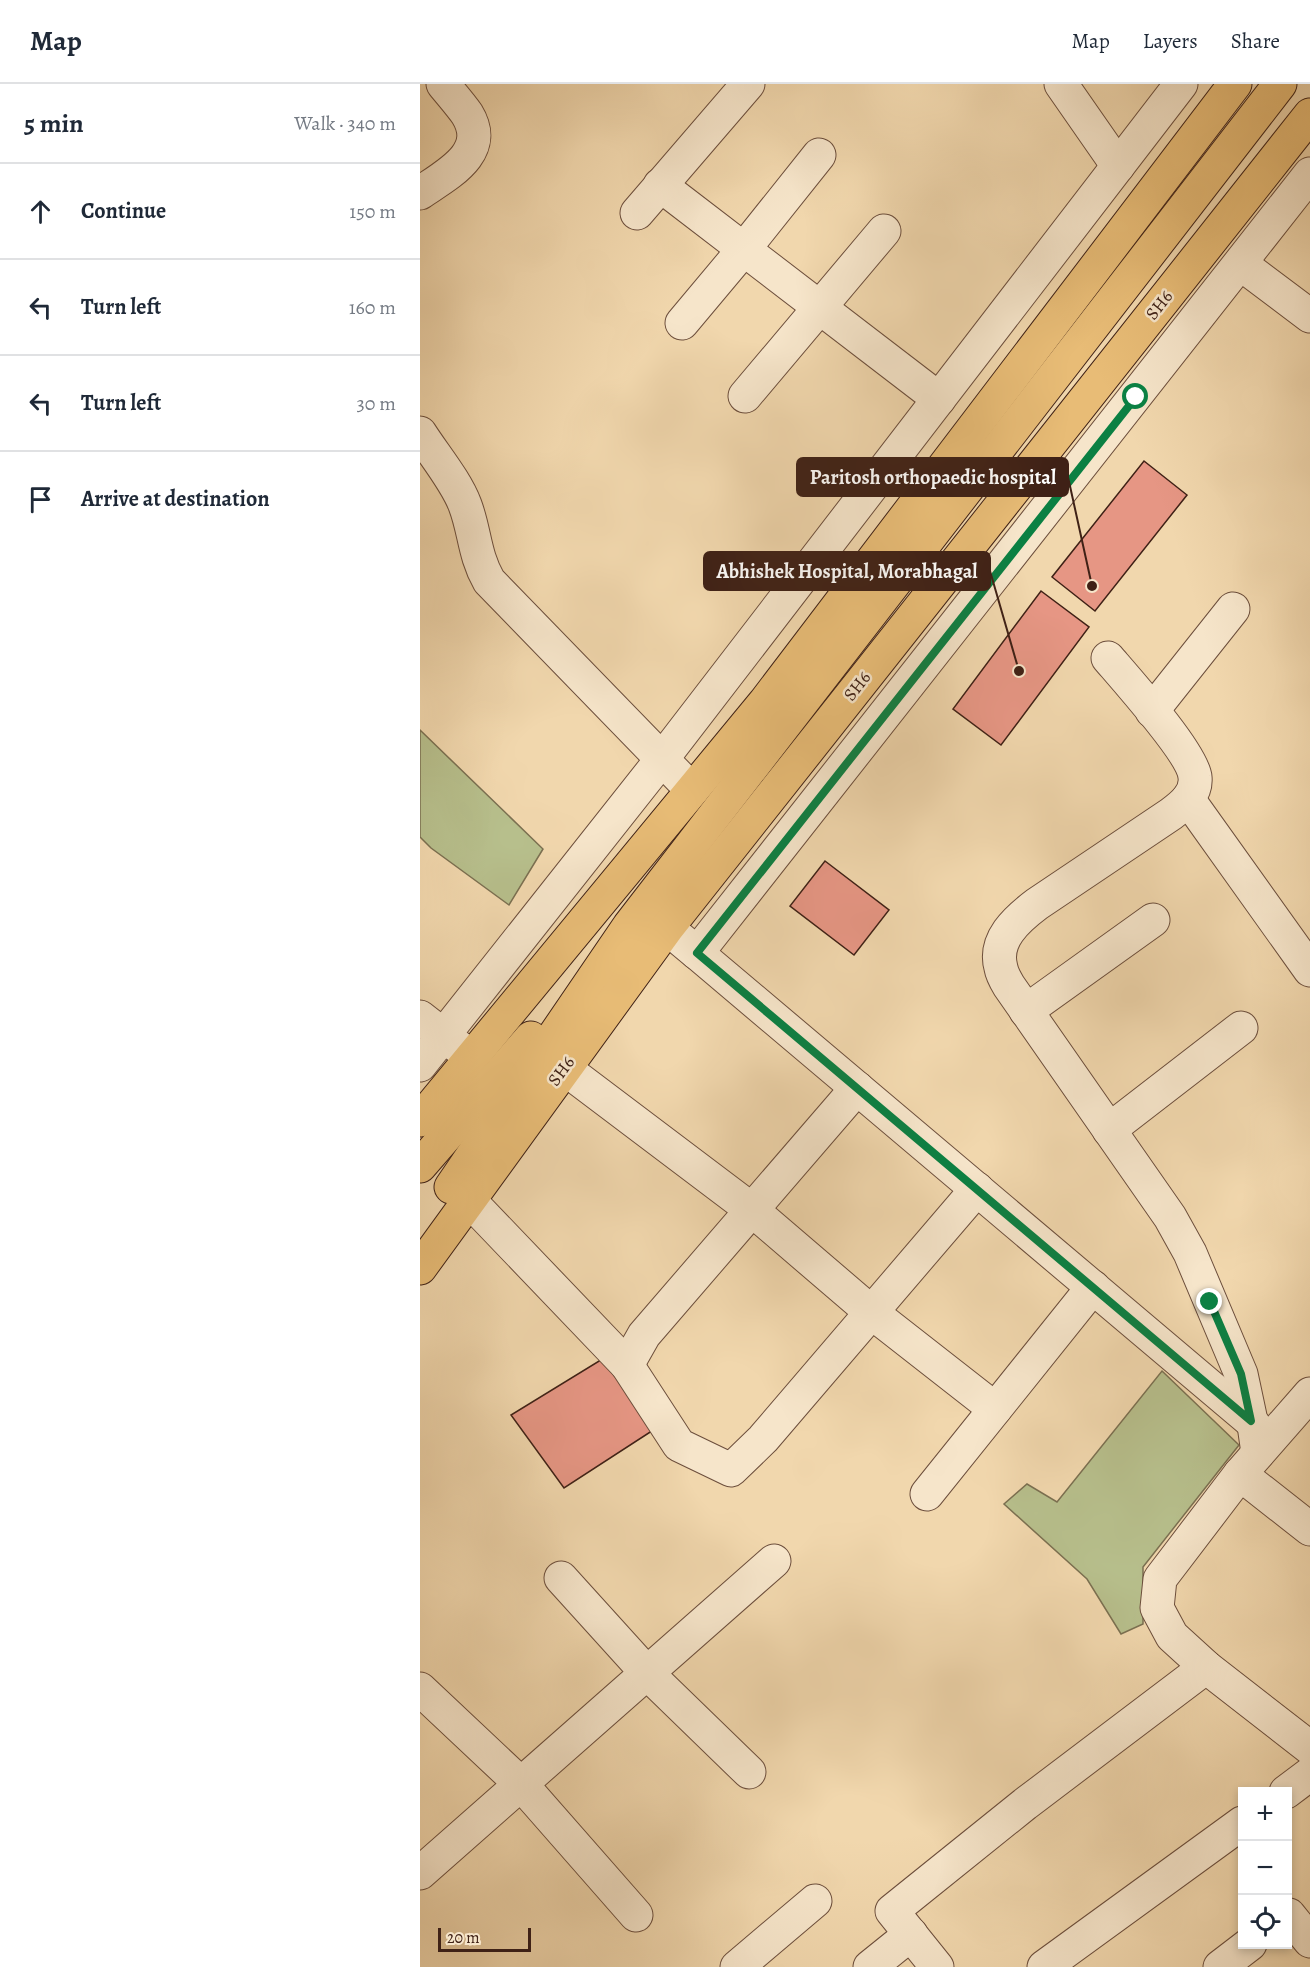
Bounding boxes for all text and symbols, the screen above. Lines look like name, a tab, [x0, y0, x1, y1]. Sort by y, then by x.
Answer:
text: Map	[30, 22, 82, 60]
text: Map	[1071, 27, 1110, 55]
text: Layers	[1143, 27, 1198, 55]
text: Share	[1231, 27, 1280, 55]
text: 5 min	[24, 106, 84, 141]
text: Walk · 340 m	[294, 110, 396, 137]
icon: ahead	[24, 195, 57, 228]
text: Continue	[81, 196, 166, 226]
text: 150 m	[349, 198, 396, 225]
street label: SH6	[1140, 285, 1178, 325]
icon: left	[24, 291, 57, 324]
text: Turn left	[81, 292, 161, 322]
text: 160 m	[349, 294, 396, 321]
route start	[1122, 383, 1148, 409]
icon: left	[24, 387, 57, 420]
text: Turn left	[81, 388, 161, 418]
text: 30 m	[356, 390, 396, 417]
callout: Paritosh orthopaedic hospital	[797, 458, 1068, 496]
text: Paritosh orthopaedic hospital	[810, 464, 1057, 491]
icon: arrive	[24, 483, 57, 516]
text: Arrive at destination	[81, 484, 270, 514]
callout: Abhishek Hospital, Morabhagal	[704, 552, 990, 590]
text: Abhishek Hospital, Morabhagal	[715, 558, 978, 585]
street label: SH6	[838, 666, 876, 706]
street label: SH6	[542, 1051, 580, 1091]
route end	[1196, 1288, 1222, 1314]
map controls	[1238, 1787, 1292, 1949]
button: +	[1238, 1787, 1292, 1841]
button: −	[1238, 1841, 1292, 1895]
button: locate	[1238, 1895, 1292, 1949]
scale bar	[438, 1925, 531, 1952]
text: 20 m	[447, 1927, 480, 1949]

